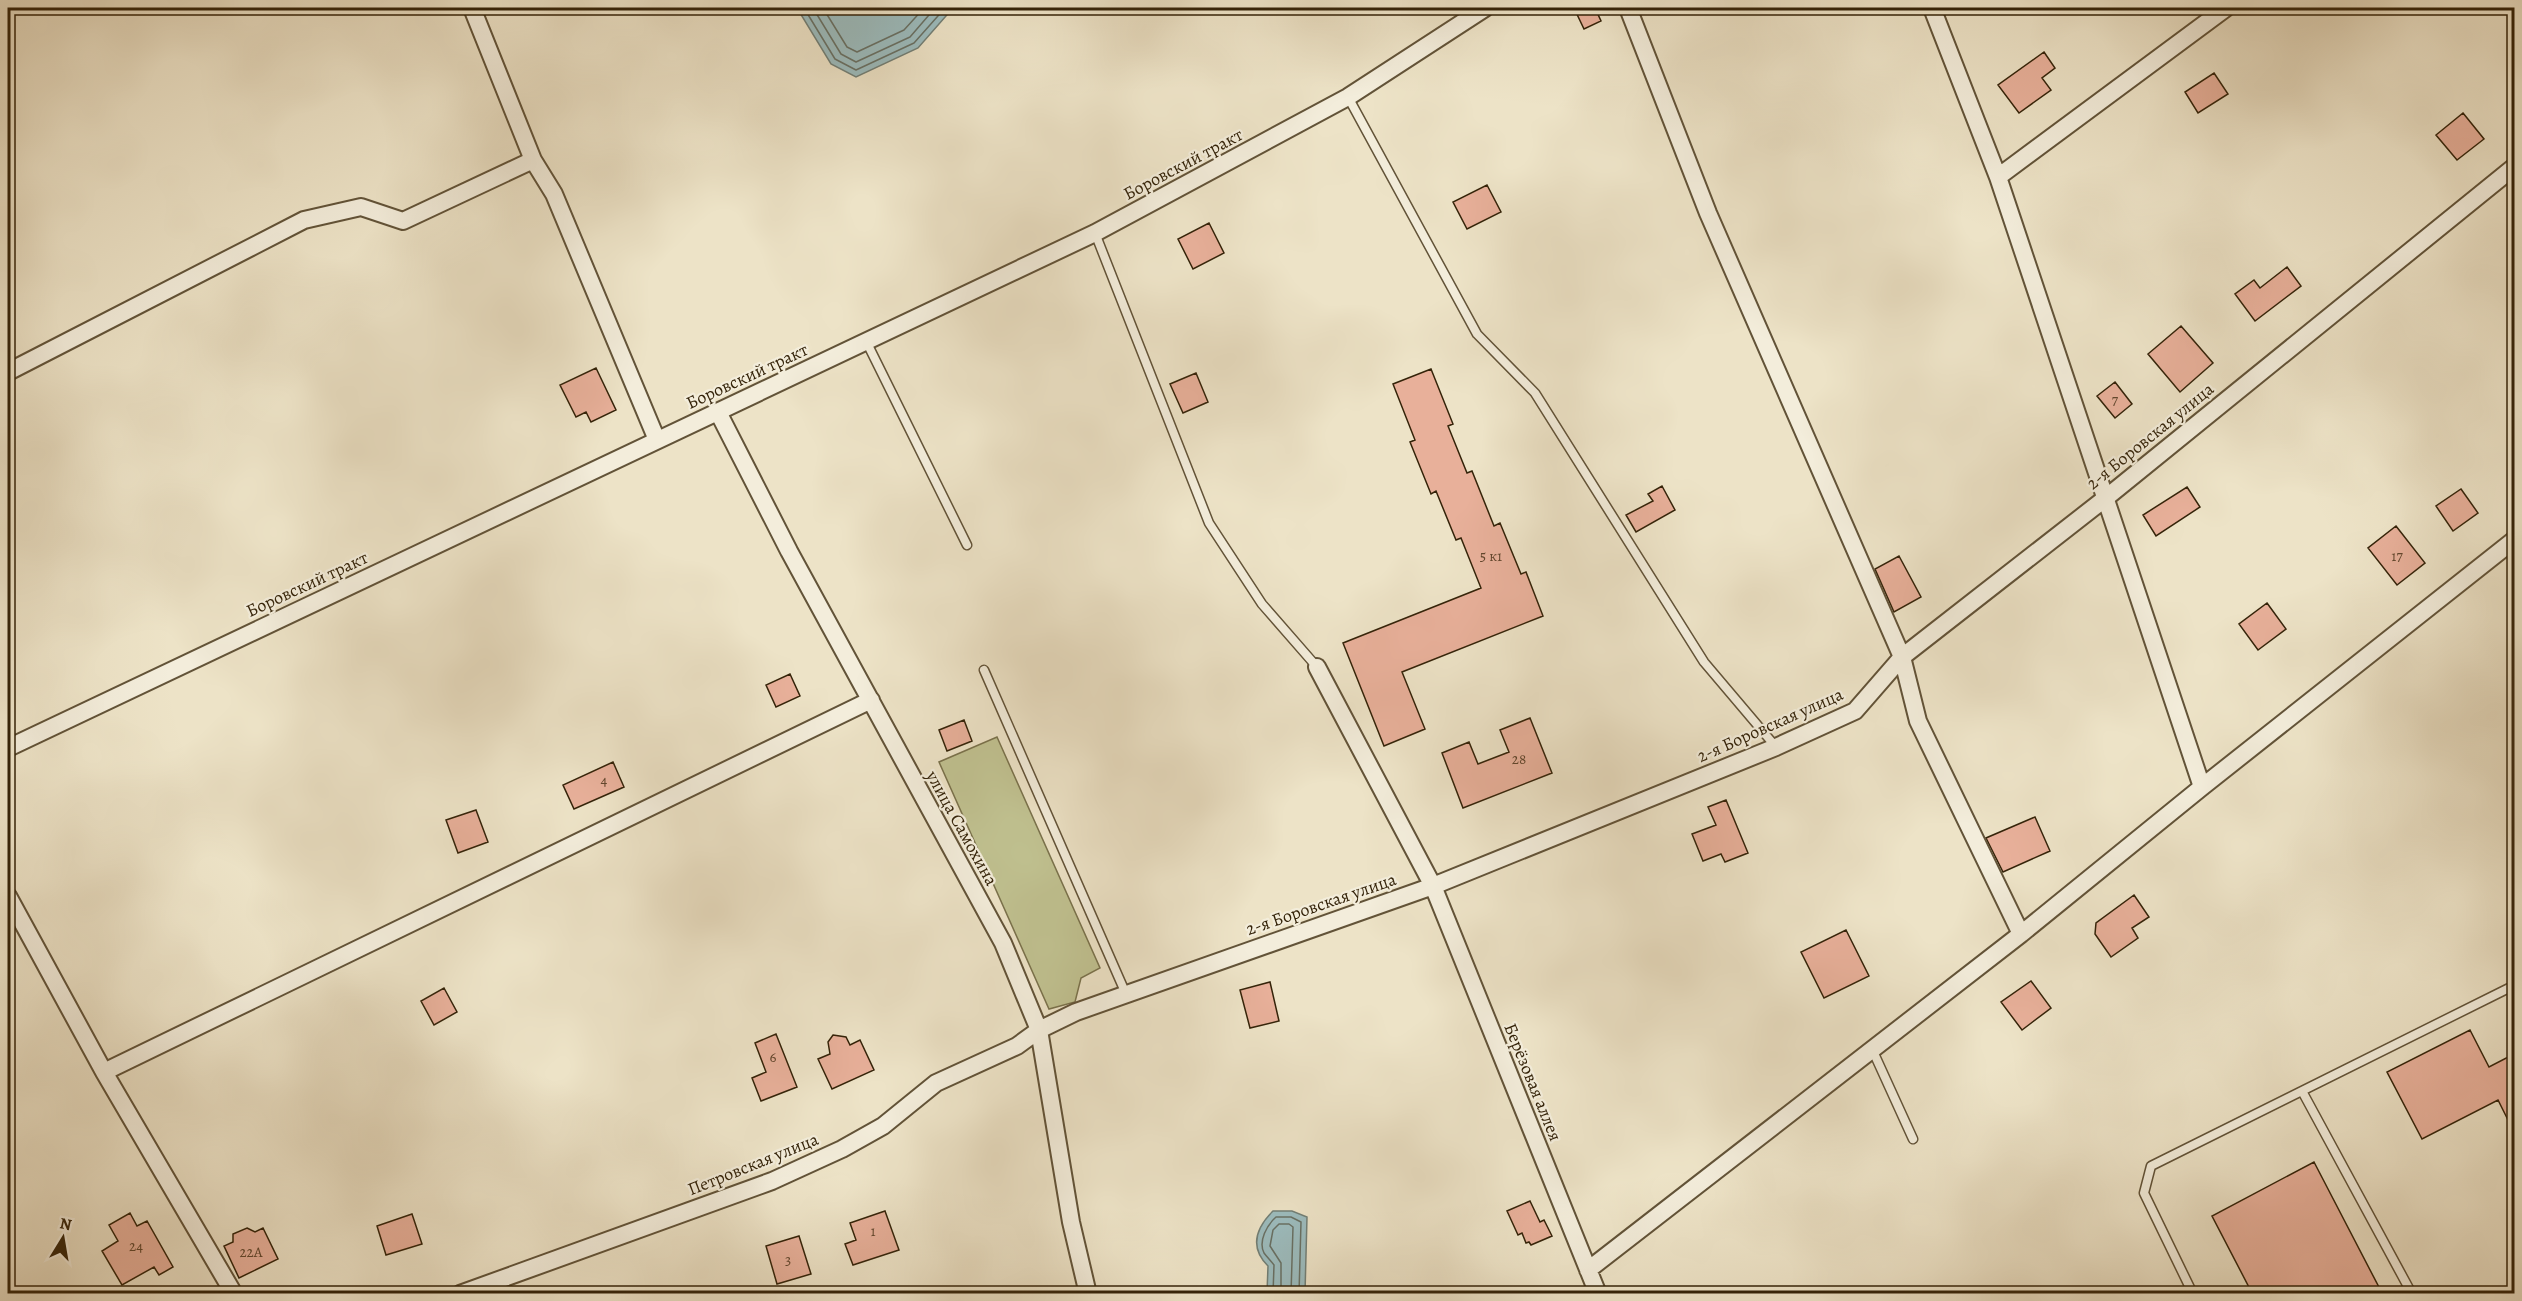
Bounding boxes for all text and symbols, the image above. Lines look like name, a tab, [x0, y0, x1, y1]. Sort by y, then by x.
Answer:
street label: Боровский тракт	[1119, 122, 1247, 206]
street label: Боровский тракт	[682, 337, 812, 415]
street label: 2-я Боровская улица	[2081, 377, 2219, 495]
house number: 7	[2112, 390, 2119, 410]
street label: Боровский тракт	[242, 545, 372, 623]
house number: 5 к1	[1480, 546, 1502, 566]
house number: 17	[2391, 546, 2403, 566]
street label: 2-я Боровская улица	[1693, 682, 1847, 768]
house number: 28	[1512, 749, 1526, 769]
street label: улица Самохина	[920, 765, 1004, 890]
house number: 4	[601, 770, 608, 790]
street label: 2-я Боровская улица	[1243, 867, 1400, 941]
street label: Берёзовая аллея	[1498, 1019, 1568, 1145]
house number: 6	[770, 1047, 777, 1067]
street label: Петровская улица	[684, 1127, 823, 1201]
north arrow	[33, 1208, 93, 1268]
text: N	[58, 1212, 74, 1236]
house number: 1	[870, 1221, 876, 1241]
house number: 24	[129, 1236, 143, 1256]
house number: 22А	[239, 1242, 263, 1262]
house number: 3	[785, 1250, 791, 1270]

